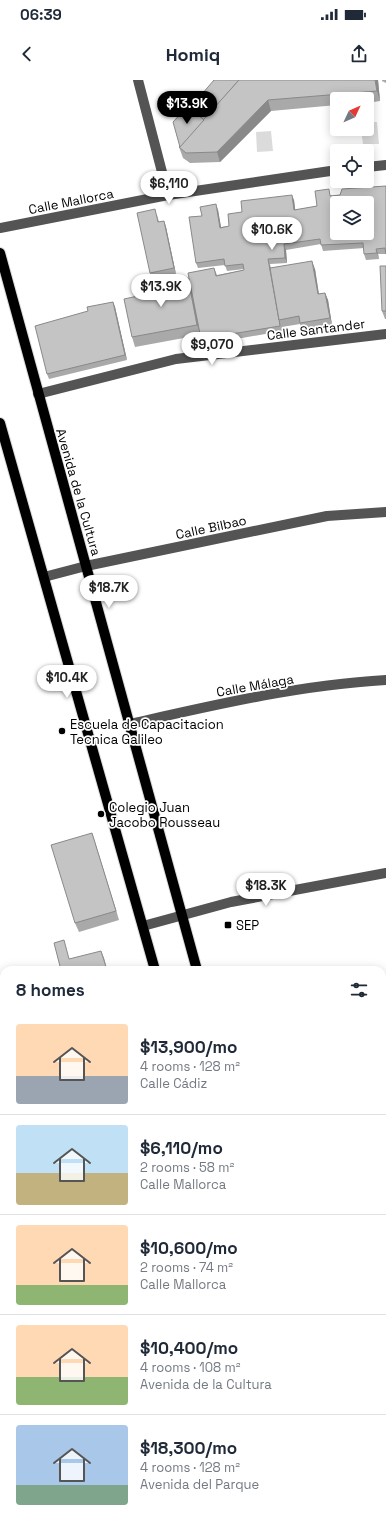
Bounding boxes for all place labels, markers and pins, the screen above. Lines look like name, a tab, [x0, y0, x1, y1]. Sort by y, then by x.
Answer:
pin: $13.9K	[154, 91, 220, 125]
pin: $6,110	[136, 171, 202, 205]
pin: $10.6K	[239, 217, 305, 251]
pin: $13.9K	[128, 274, 194, 308]
pin: $9,070	[179, 332, 245, 366]
pin: $18.7K	[76, 575, 142, 609]
pin: $10.4K	[34, 665, 100, 699]
place label: Escuela de Capacitacion Tecnica Galileo	[70, 716, 224, 748]
marker: Escuela de Capacitacion Tecnica Galileo	[57, 726, 67, 736]
place label: Colegio Juan Jacobo Rousseau	[109, 799, 220, 831]
marker: Colegio Juan Jacobo Rousseau	[96, 809, 106, 819]
pin: $18.3K	[233, 873, 299, 907]
place label: SEP	[236, 917, 259, 934]
marker: SEP	[223, 920, 233, 930]

